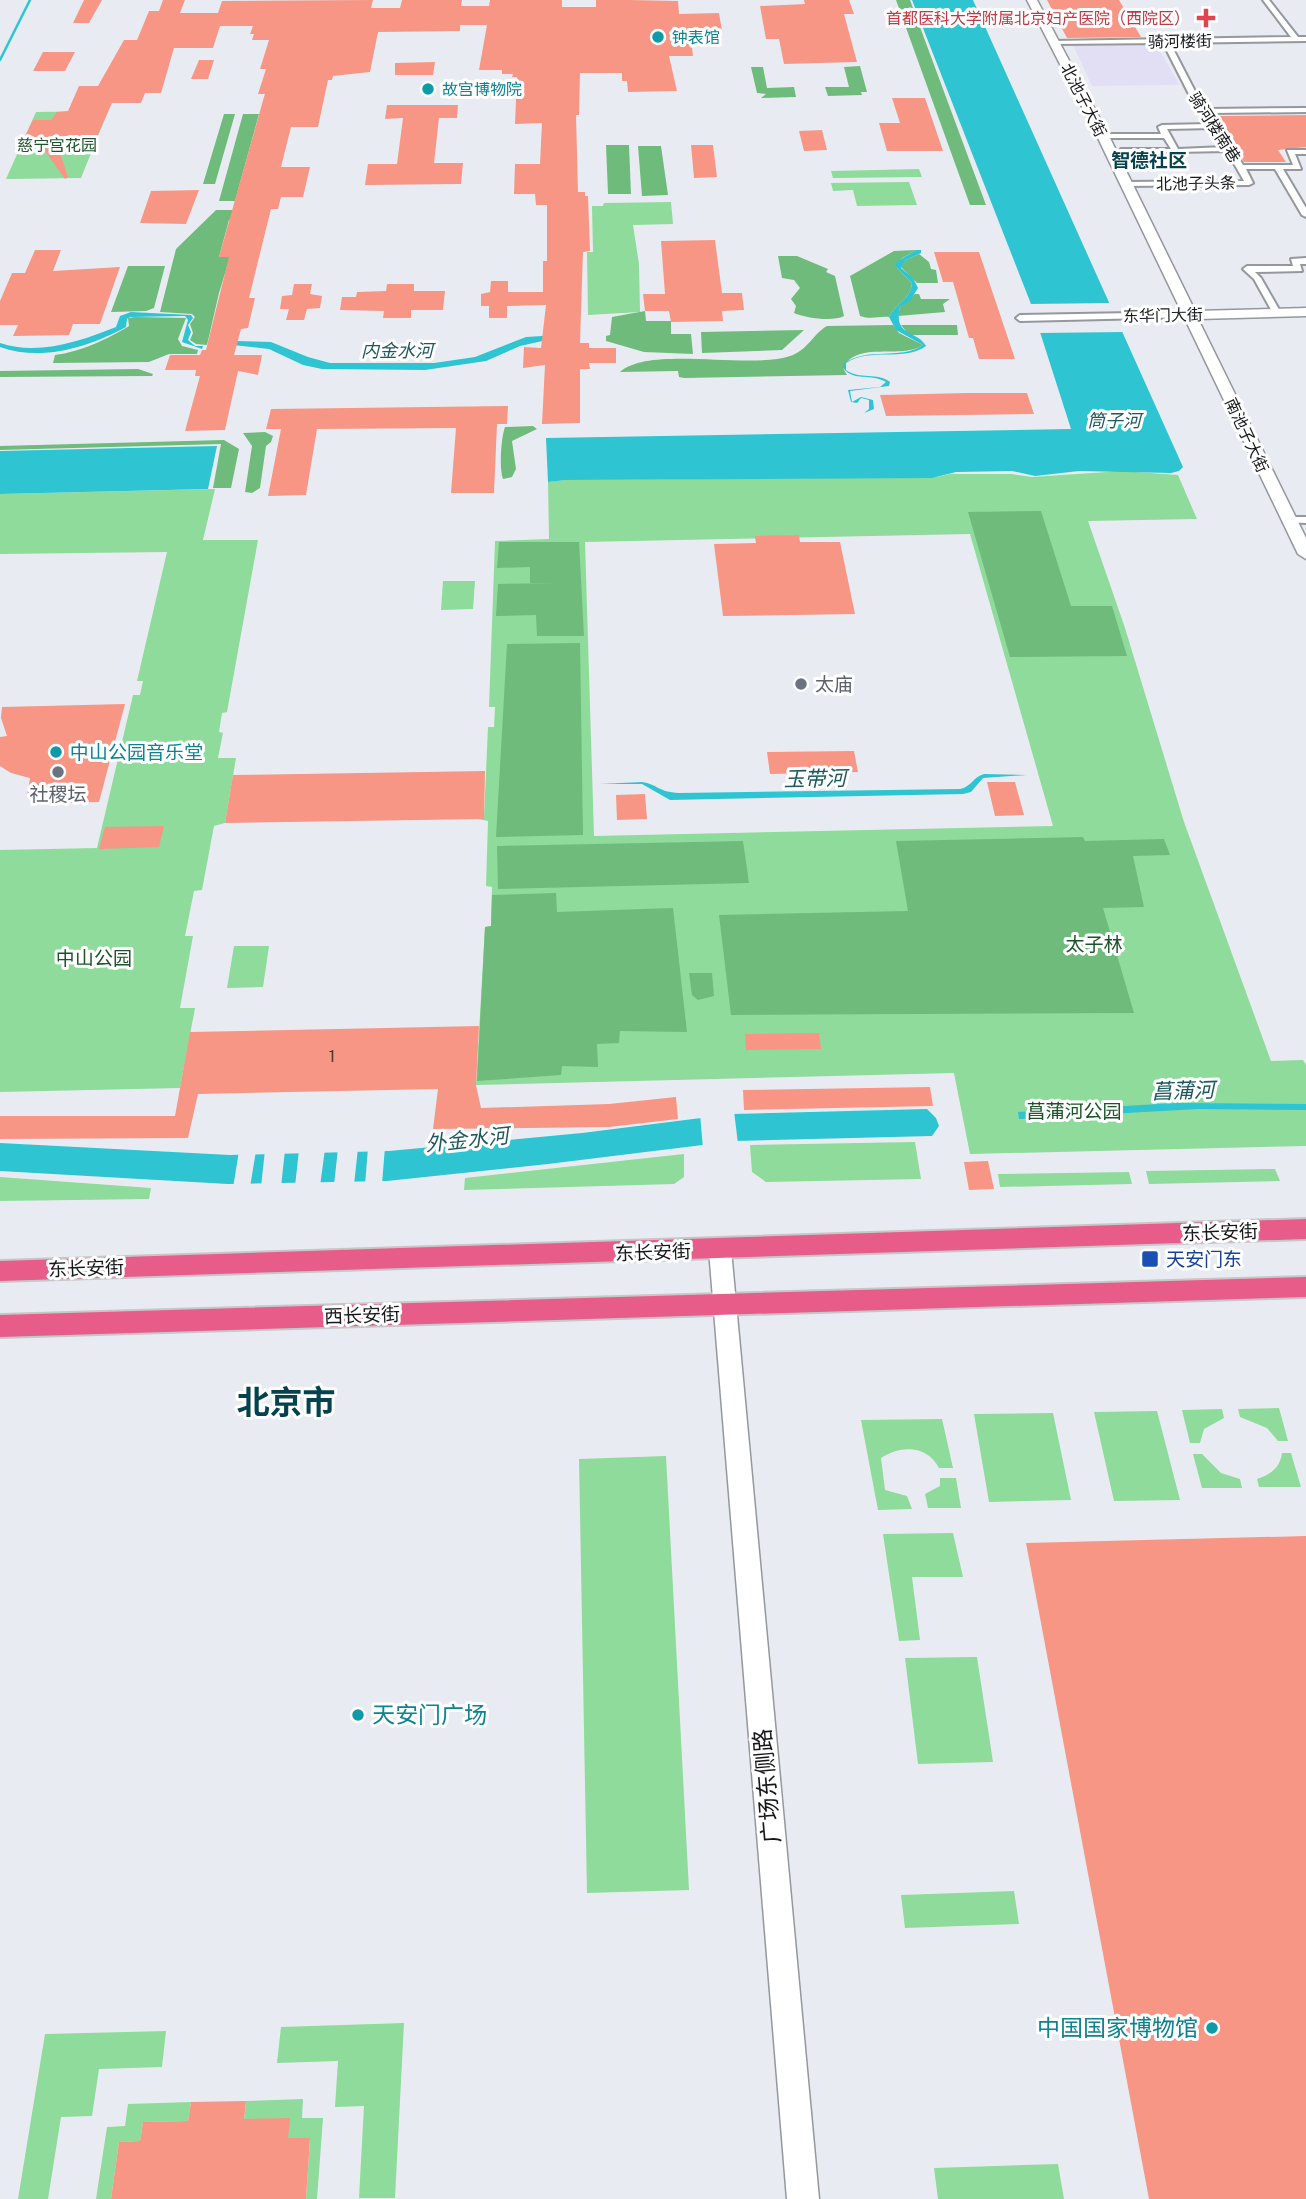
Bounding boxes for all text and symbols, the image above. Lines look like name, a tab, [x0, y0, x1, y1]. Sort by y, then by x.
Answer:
marker: 首都医科大学附属北京妇产医院（西院区）	[1196, 8, 1216, 28]
place label: 首都医科大学附属北京妇产医院（西院区）	[886, 9, 1190, 28]
place label: 钟表馆	[672, 28, 720, 47]
marker: 钟表馆	[650, 29, 666, 45]
street label: 骑河楼街	[1148, 31, 1212, 52]
street label: 北池子大街	[1057, 60, 1110, 140]
place label: 故宫博物院	[442, 80, 522, 99]
marker: 故宫博物院	[420, 81, 436, 97]
street label: 骑河楼南巷	[1185, 89, 1244, 166]
park label: 慈宁宫花园	[17, 136, 97, 155]
district label: 智德社区	[1111, 149, 1187, 171]
street label: 北池子头条	[1156, 173, 1236, 194]
street label: 东华门大街	[1123, 305, 1203, 326]
water label: 内金水河	[361, 340, 436, 361]
street label: 南池子大街	[1221, 395, 1272, 475]
water label: 筒子河	[1087, 410, 1144, 431]
place label: 太庙	[815, 673, 853, 695]
marker: 太庙	[793, 676, 809, 692]
place label: 中山公园音乐堂	[70, 741, 203, 763]
marker: 中山公园音乐堂	[48, 744, 64, 760]
marker: 社稷坛	[50, 764, 66, 780]
water label: 玉带河	[783, 765, 851, 792]
place label: 社稷坛	[29, 783, 87, 805]
park label: 太子林	[1065, 933, 1123, 955]
park label: 中山公园	[56, 947, 132, 969]
house number: 1	[329, 1047, 335, 1066]
water label: 菖蒲河	[1151, 1077, 1219, 1104]
park label: 菖蒲河公园	[1026, 1100, 1122, 1122]
water label: 外金水河	[424, 1122, 514, 1156]
street label: 东长安街	[1182, 1220, 1258, 1244]
street label: 东长安街	[615, 1240, 691, 1264]
place label: 天安门东	[1166, 1248, 1242, 1270]
marker: 天安门东	[1140, 1249, 1160, 1269]
street label: 东长安街	[48, 1256, 124, 1280]
street label: 西长安街	[324, 1303, 400, 1327]
district label: 北京市	[237, 1383, 336, 1421]
place label: 天安门广场	[372, 1701, 487, 1728]
marker: 天安门广场	[350, 1707, 366, 1723]
street label: 广场东侧路	[748, 1728, 785, 1845]
place label: 中国国家博物馆	[1037, 2014, 1198, 2041]
marker: 中国国家博物馆	[1204, 2020, 1220, 2036]

